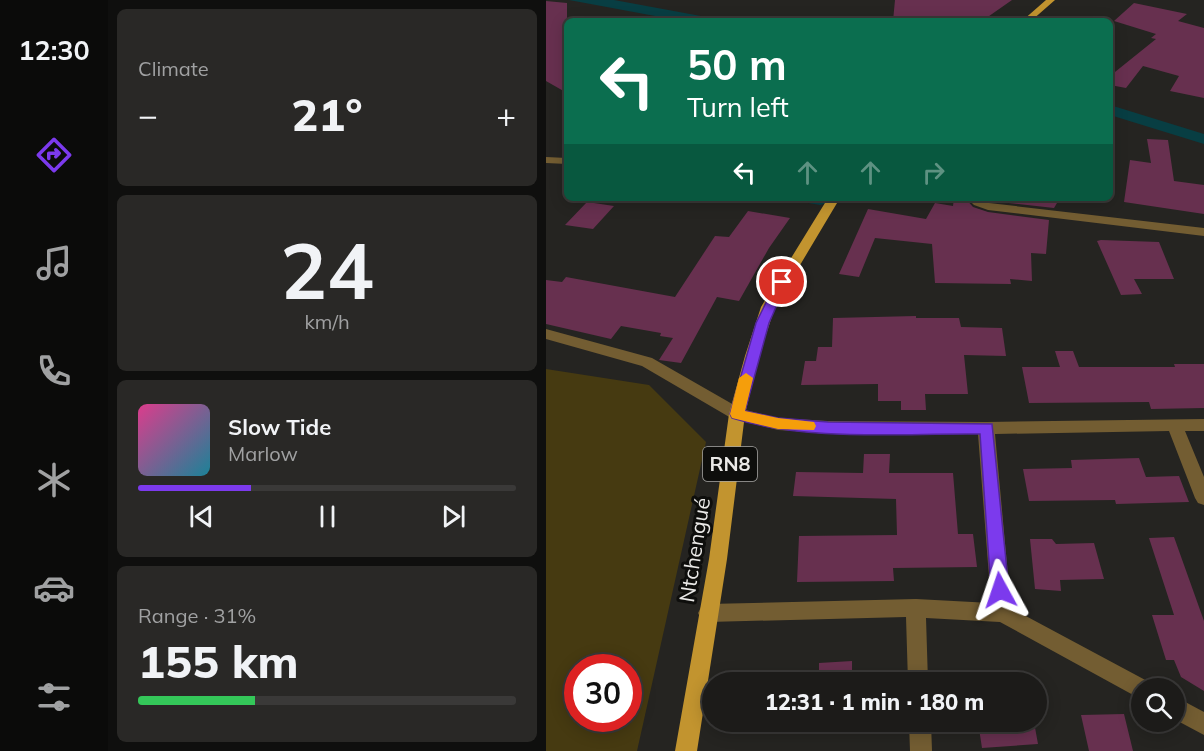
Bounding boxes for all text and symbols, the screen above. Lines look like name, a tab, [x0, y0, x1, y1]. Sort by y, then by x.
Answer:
text: 12:30	[18, 33, 90, 67]
text: 50 m	[687, 38, 787, 91]
icon: left	[588, 42, 666, 120]
text: Climate	[138, 56, 209, 81]
text: 21°	[291, 86, 363, 142]
text: Turn left	[687, 90, 789, 124]
text: −	[138, 94, 158, 135]
text: +	[496, 94, 516, 135]
icon: directions	[33, 134, 75, 176]
icon: left	[728, 156, 761, 189]
icon: ahead	[791, 156, 824, 189]
icon: ahead	[854, 156, 887, 189]
icon: right	[917, 156, 950, 189]
text: 24	[280, 221, 374, 319]
icon: music	[33, 242, 75, 284]
pin	[756, 256, 807, 307]
icon: arrive	[765, 265, 798, 298]
text: km/h	[304, 309, 350, 334]
icon: phone	[33, 350, 75, 392]
text: Slow Tide	[228, 413, 331, 441]
text: Marlow	[228, 441, 298, 466]
road number: RN8	[703, 447, 757, 481]
icon: climate	[33, 459, 75, 501]
street label: Ntchengué	[673, 496, 715, 604]
icon: previous	[185, 500, 218, 533]
icon: pause	[311, 500, 344, 533]
icon: next	[437, 500, 470, 533]
position arrow	[968, 558, 1032, 622]
icon: car	[33, 567, 75, 609]
text: Range · 31%	[138, 603, 256, 628]
text: 155 km	[138, 633, 299, 689]
speed limit sign: 30	[564, 654, 642, 732]
icon: filters	[33, 676, 75, 718]
map controls	[1131, 678, 1185, 732]
button: search	[1131, 678, 1185, 732]
text: 12:31 · 1 min · 180 m	[765, 688, 984, 716]

